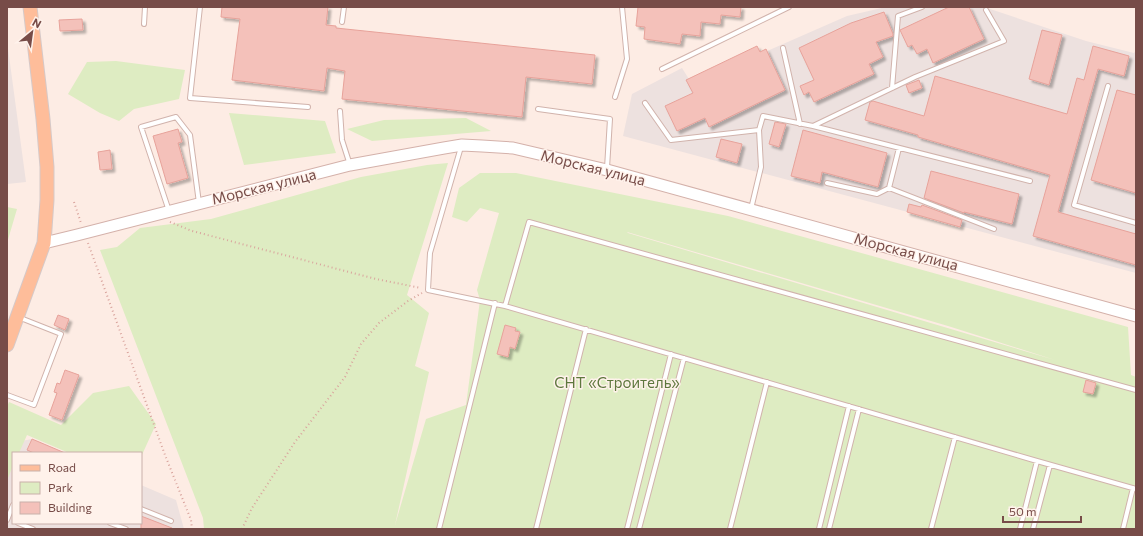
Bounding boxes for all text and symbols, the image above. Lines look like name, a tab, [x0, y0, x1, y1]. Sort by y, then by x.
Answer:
north arrow	[12, 12, 52, 52]
text: N	[30, 15, 44, 31]
street label: Морская улица	[539, 145, 647, 189]
street label: Морская улица	[210, 164, 318, 208]
street label: Морская улица	[852, 228, 960, 274]
park label: СНТ «Строитель»	[554, 373, 680, 391]
legend	[12, 452, 142, 524]
text: Road	[48, 460, 76, 474]
text: Park	[48, 480, 74, 494]
scale bar	[1003, 498, 1081, 524]
text: Building	[48, 500, 92, 514]
text: 50 m	[1009, 504, 1037, 518]

